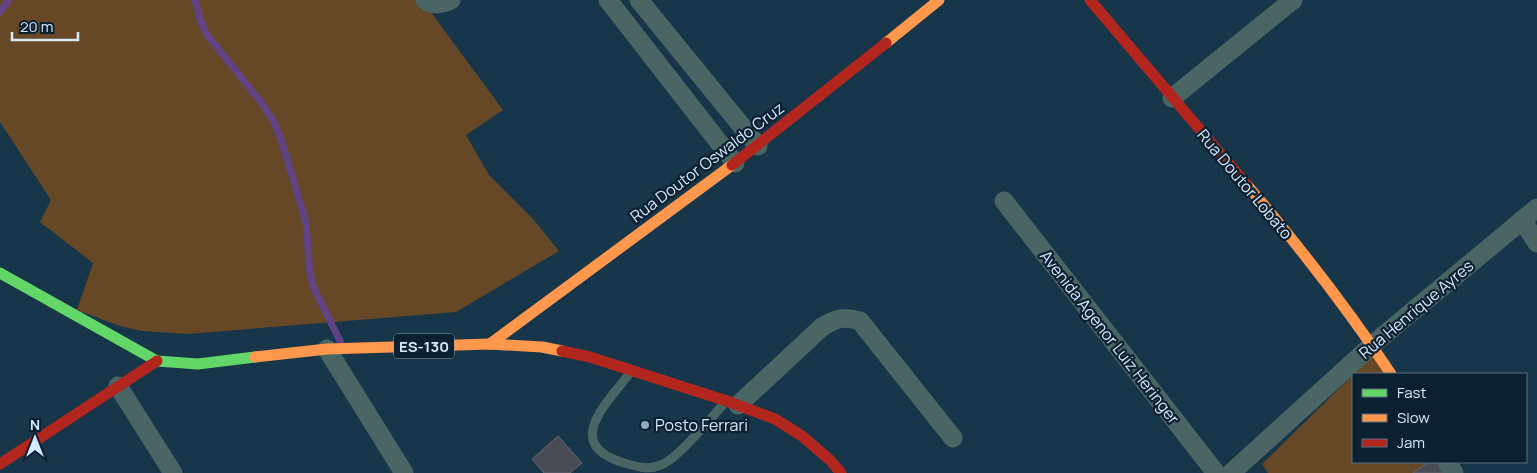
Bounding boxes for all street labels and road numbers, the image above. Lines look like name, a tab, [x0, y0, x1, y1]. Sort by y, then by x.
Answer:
street label: Rua Doutor Oswaldo Cruz	[626, 97, 788, 227]
street label: Rua Doutor Lobato	[1192, 124, 1298, 244]
street label: Avenida Agenor Luiz Heringer	[1035, 246, 1185, 429]
street label: Rua Henrique Ayres	[1354, 254, 1478, 364]
road number: ES-130	[394, 334, 454, 358]

